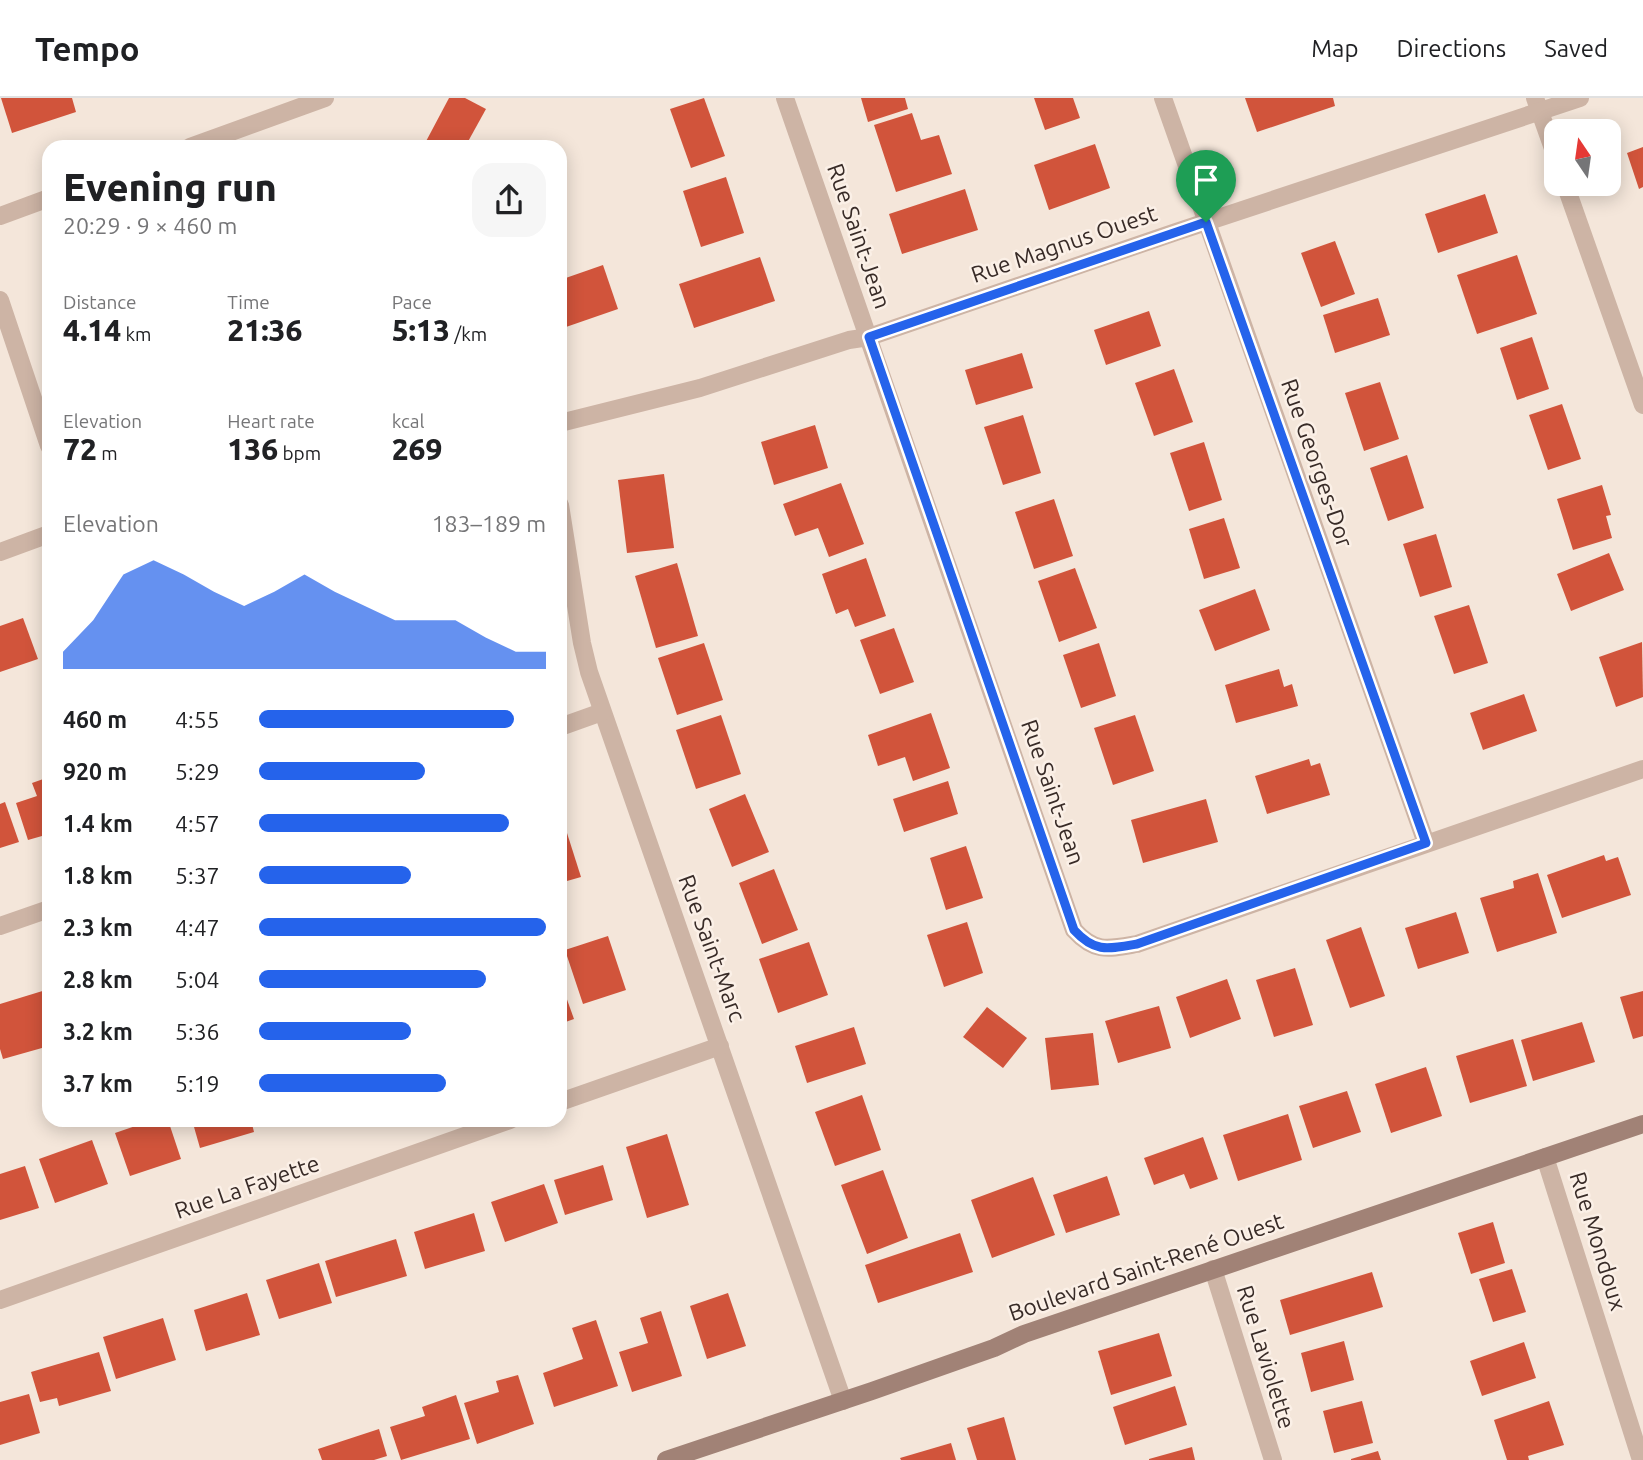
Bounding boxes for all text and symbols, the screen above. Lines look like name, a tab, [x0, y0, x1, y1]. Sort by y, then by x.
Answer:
text: Tempo	[35, 30, 140, 67]
text: Map	[1311, 35, 1358, 62]
text: Directions	[1396, 35, 1506, 62]
text: Saved	[1544, 35, 1608, 62]
north arrow	[1544, 119, 1620, 196]
map controls	[1544, 119, 1621, 196]
pin	[1176, 150, 1236, 222]
street label: Rue Saint-Jean	[823, 160, 896, 312]
icon: arrive	[1187, 161, 1225, 199]
button: share	[472, 163, 546, 237]
text: Evening run	[63, 166, 277, 208]
street label: Rue Magnus Ouest	[968, 200, 1160, 287]
text: 20:29 · 9 × 460 m	[63, 213, 237, 238]
text: Distance	[63, 291, 137, 313]
text: Time	[227, 291, 270, 313]
text: Pace	[392, 291, 432, 313]
text: 4.14	[63, 313, 121, 347]
text: 21:36	[227, 313, 302, 347]
text: 5:13	[392, 313, 450, 347]
text: km	[121, 323, 151, 345]
text: /km	[450, 323, 487, 345]
street label: Rue Georges-Dor	[1277, 375, 1358, 551]
text: Elevation	[63, 410, 142, 432]
text: Heart rate	[227, 410, 315, 432]
text: kcal	[392, 410, 424, 432]
text: 72	[63, 432, 97, 466]
text: 136	[227, 432, 278, 466]
text: 269	[392, 432, 442, 466]
text: m	[97, 442, 118, 464]
text: bpm	[278, 442, 321, 464]
text: Elevation	[63, 511, 159, 536]
text: 183–189 m	[432, 511, 546, 536]
text: 460 m	[63, 707, 127, 732]
text: 4:55	[175, 707, 220, 732]
street label: Rue Saint-Jean	[1017, 716, 1090, 868]
text: 920 m	[63, 759, 127, 784]
text: 5:29	[175, 759, 220, 784]
text: 1.4 km	[63, 811, 133, 836]
text: 4:57	[175, 811, 220, 836]
text: 1.8 km	[63, 863, 133, 888]
text: 5:37	[175, 863, 220, 888]
street label: Rue Saint-Marc	[674, 871, 751, 1025]
text: 2.3 km	[63, 915, 133, 940]
text: 4:47	[175, 915, 220, 940]
text: 2.8 km	[63, 967, 133, 992]
text: 5:04	[175, 967, 220, 992]
text: 3.2 km	[63, 1019, 133, 1044]
text: 5:36	[175, 1019, 220, 1044]
text: 3.7 km	[63, 1071, 133, 1096]
text: 5:19	[175, 1071, 220, 1096]
street label: Rue La Fayette	[171, 1150, 323, 1223]
street label: Rue Mondoux	[1566, 1169, 1632, 1314]
street label: Boulevard Saint-René Ouest	[1005, 1208, 1286, 1325]
street label: Rue Laviolette	[1233, 1282, 1300, 1432]

